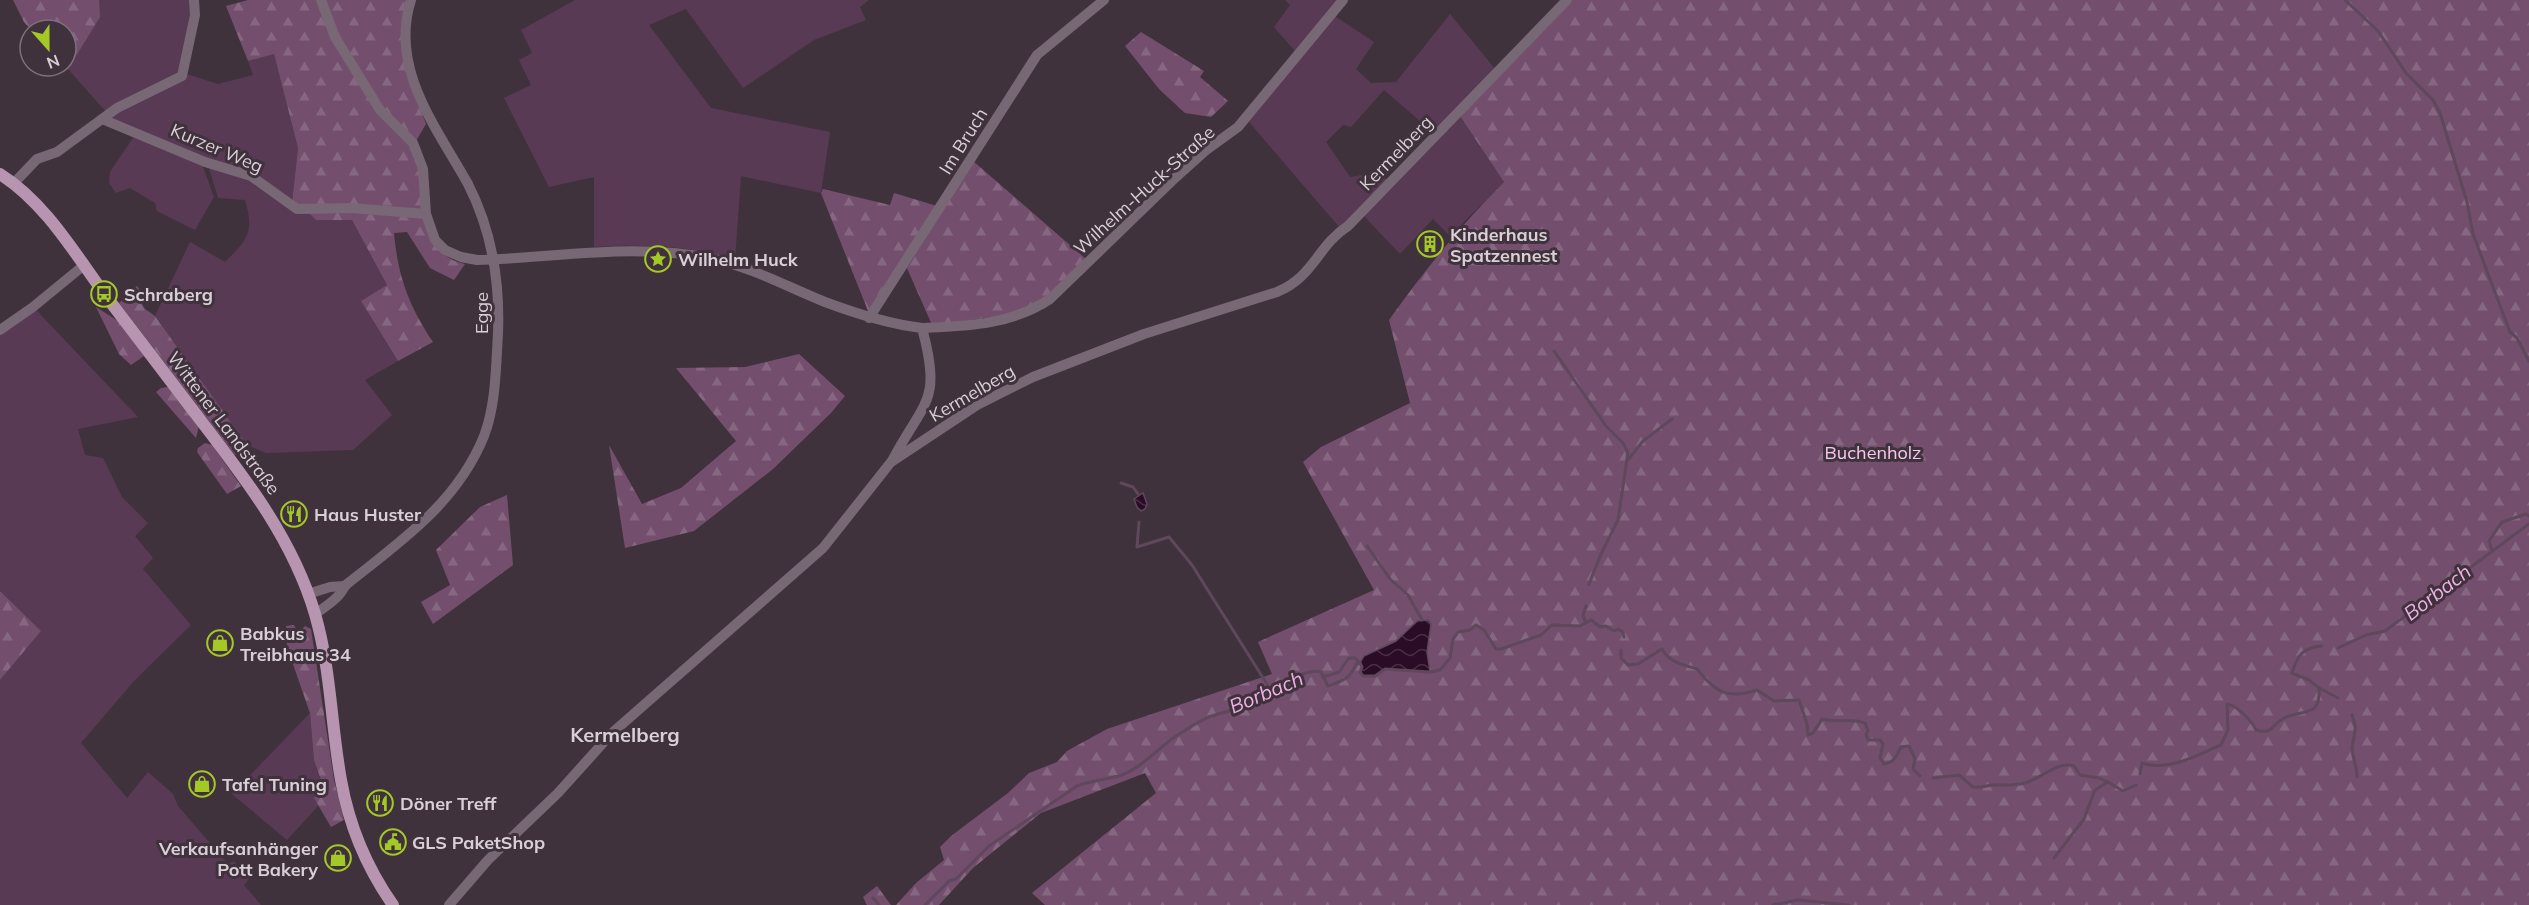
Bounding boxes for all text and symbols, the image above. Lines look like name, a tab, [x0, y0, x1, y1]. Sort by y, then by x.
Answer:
north arrow	[18, 18, 78, 78]
text: N	[44, 51, 63, 74]
street label: Im Bruch	[934, 104, 992, 178]
street label: Kermelberg	[1355, 111, 1437, 195]
street label: Kurzer Weg	[167, 118, 267, 178]
street label: Wilhelm-Huck-Straße	[1069, 121, 1219, 259]
place label: Kinderhaus Spatzennest	[1450, 223, 1557, 267]
building icon: Kinderhaus Spatzennest	[1415, 229, 1445, 259]
place icon: Wilhelm Huck	[643, 244, 673, 274]
place label: Wilhelm Huck	[678, 248, 799, 271]
bus stop icon: Schraberg	[89, 279, 119, 309]
place label: Schraberg	[124, 283, 213, 306]
street label: Egge	[470, 292, 493, 334]
street label: Wittener Landstraße	[163, 347, 285, 499]
street label: Kermelberg	[925, 359, 1019, 427]
park label: Buchenholz	[1825, 441, 1921, 464]
restaurant icon: Haus Huster	[279, 499, 309, 529]
place label: Haus Huster	[314, 503, 422, 526]
water label: Borbach	[2398, 559, 2476, 625]
place label: Babkus Treibhaus 34	[240, 622, 351, 666]
shop icon: Babkus Treibhaus 34	[205, 628, 235, 658]
water label: Borbach	[1225, 665, 1307, 719]
district label: Kermelberg	[570, 722, 680, 747]
shop icon: Tafel Tuning	[187, 769, 217, 799]
place label: Tafel Tuning	[222, 773, 327, 796]
restaurant icon: Döner Treff	[365, 788, 395, 818]
place label: Döner Treff	[400, 792, 497, 815]
public building icon: GLS PaketShop	[378, 827, 408, 857]
place label: GLS PaketShop	[412, 831, 545, 854]
place label: Verkaufsanhänger Pott Bakery	[158, 837, 319, 881]
shop icon: Verkaufsanhänger Pott Bakery	[323, 843, 353, 873]

